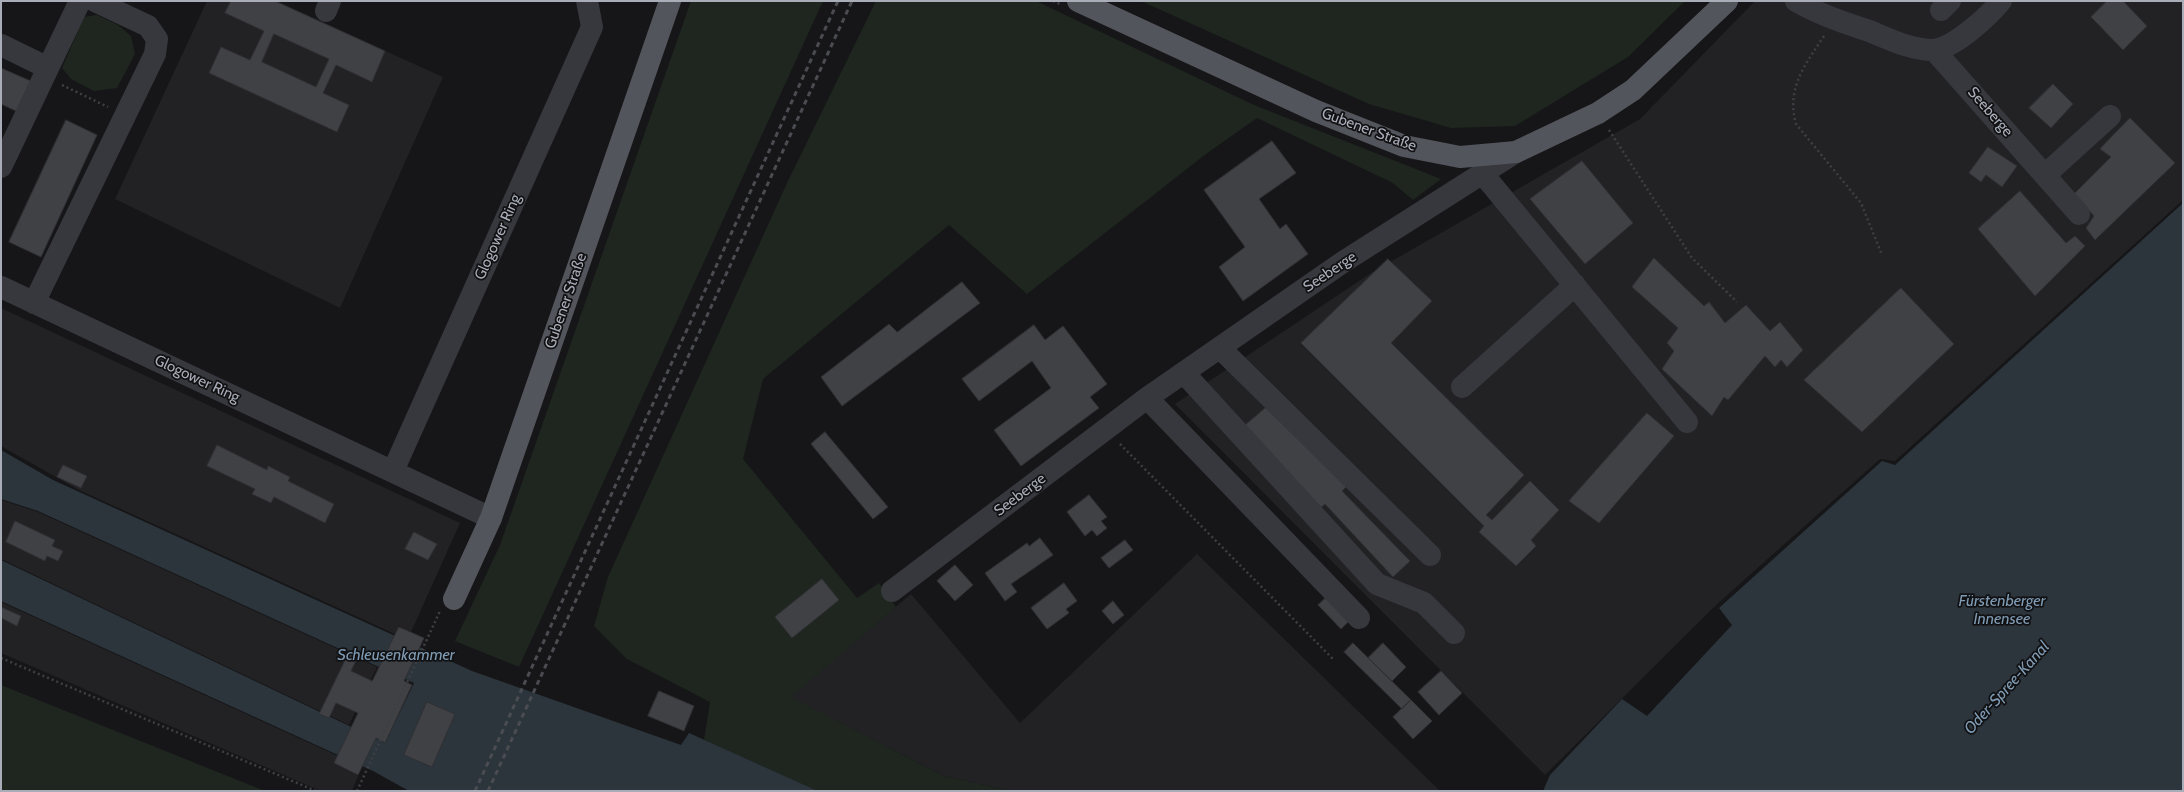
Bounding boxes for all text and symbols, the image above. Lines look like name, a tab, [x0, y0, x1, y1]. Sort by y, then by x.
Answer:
street label: Seeberge	[1964, 83, 2016, 141]
street label: Gubener Straße	[1319, 104, 1419, 156]
street label: Glogower Ring	[471, 191, 525, 283]
street label: Seeberge	[1300, 248, 1360, 296]
street label: Gubener Straße	[541, 251, 591, 351]
street label: Glogower Ring	[152, 351, 242, 407]
street label: Seeberge	[991, 470, 1049, 520]
water label: Fürstenberger Innensee	[1958, 591, 2046, 629]
water label: Oder-Spree-Kanal	[1960, 638, 2054, 738]
water label: Schleusenkammer	[337, 645, 455, 665]

